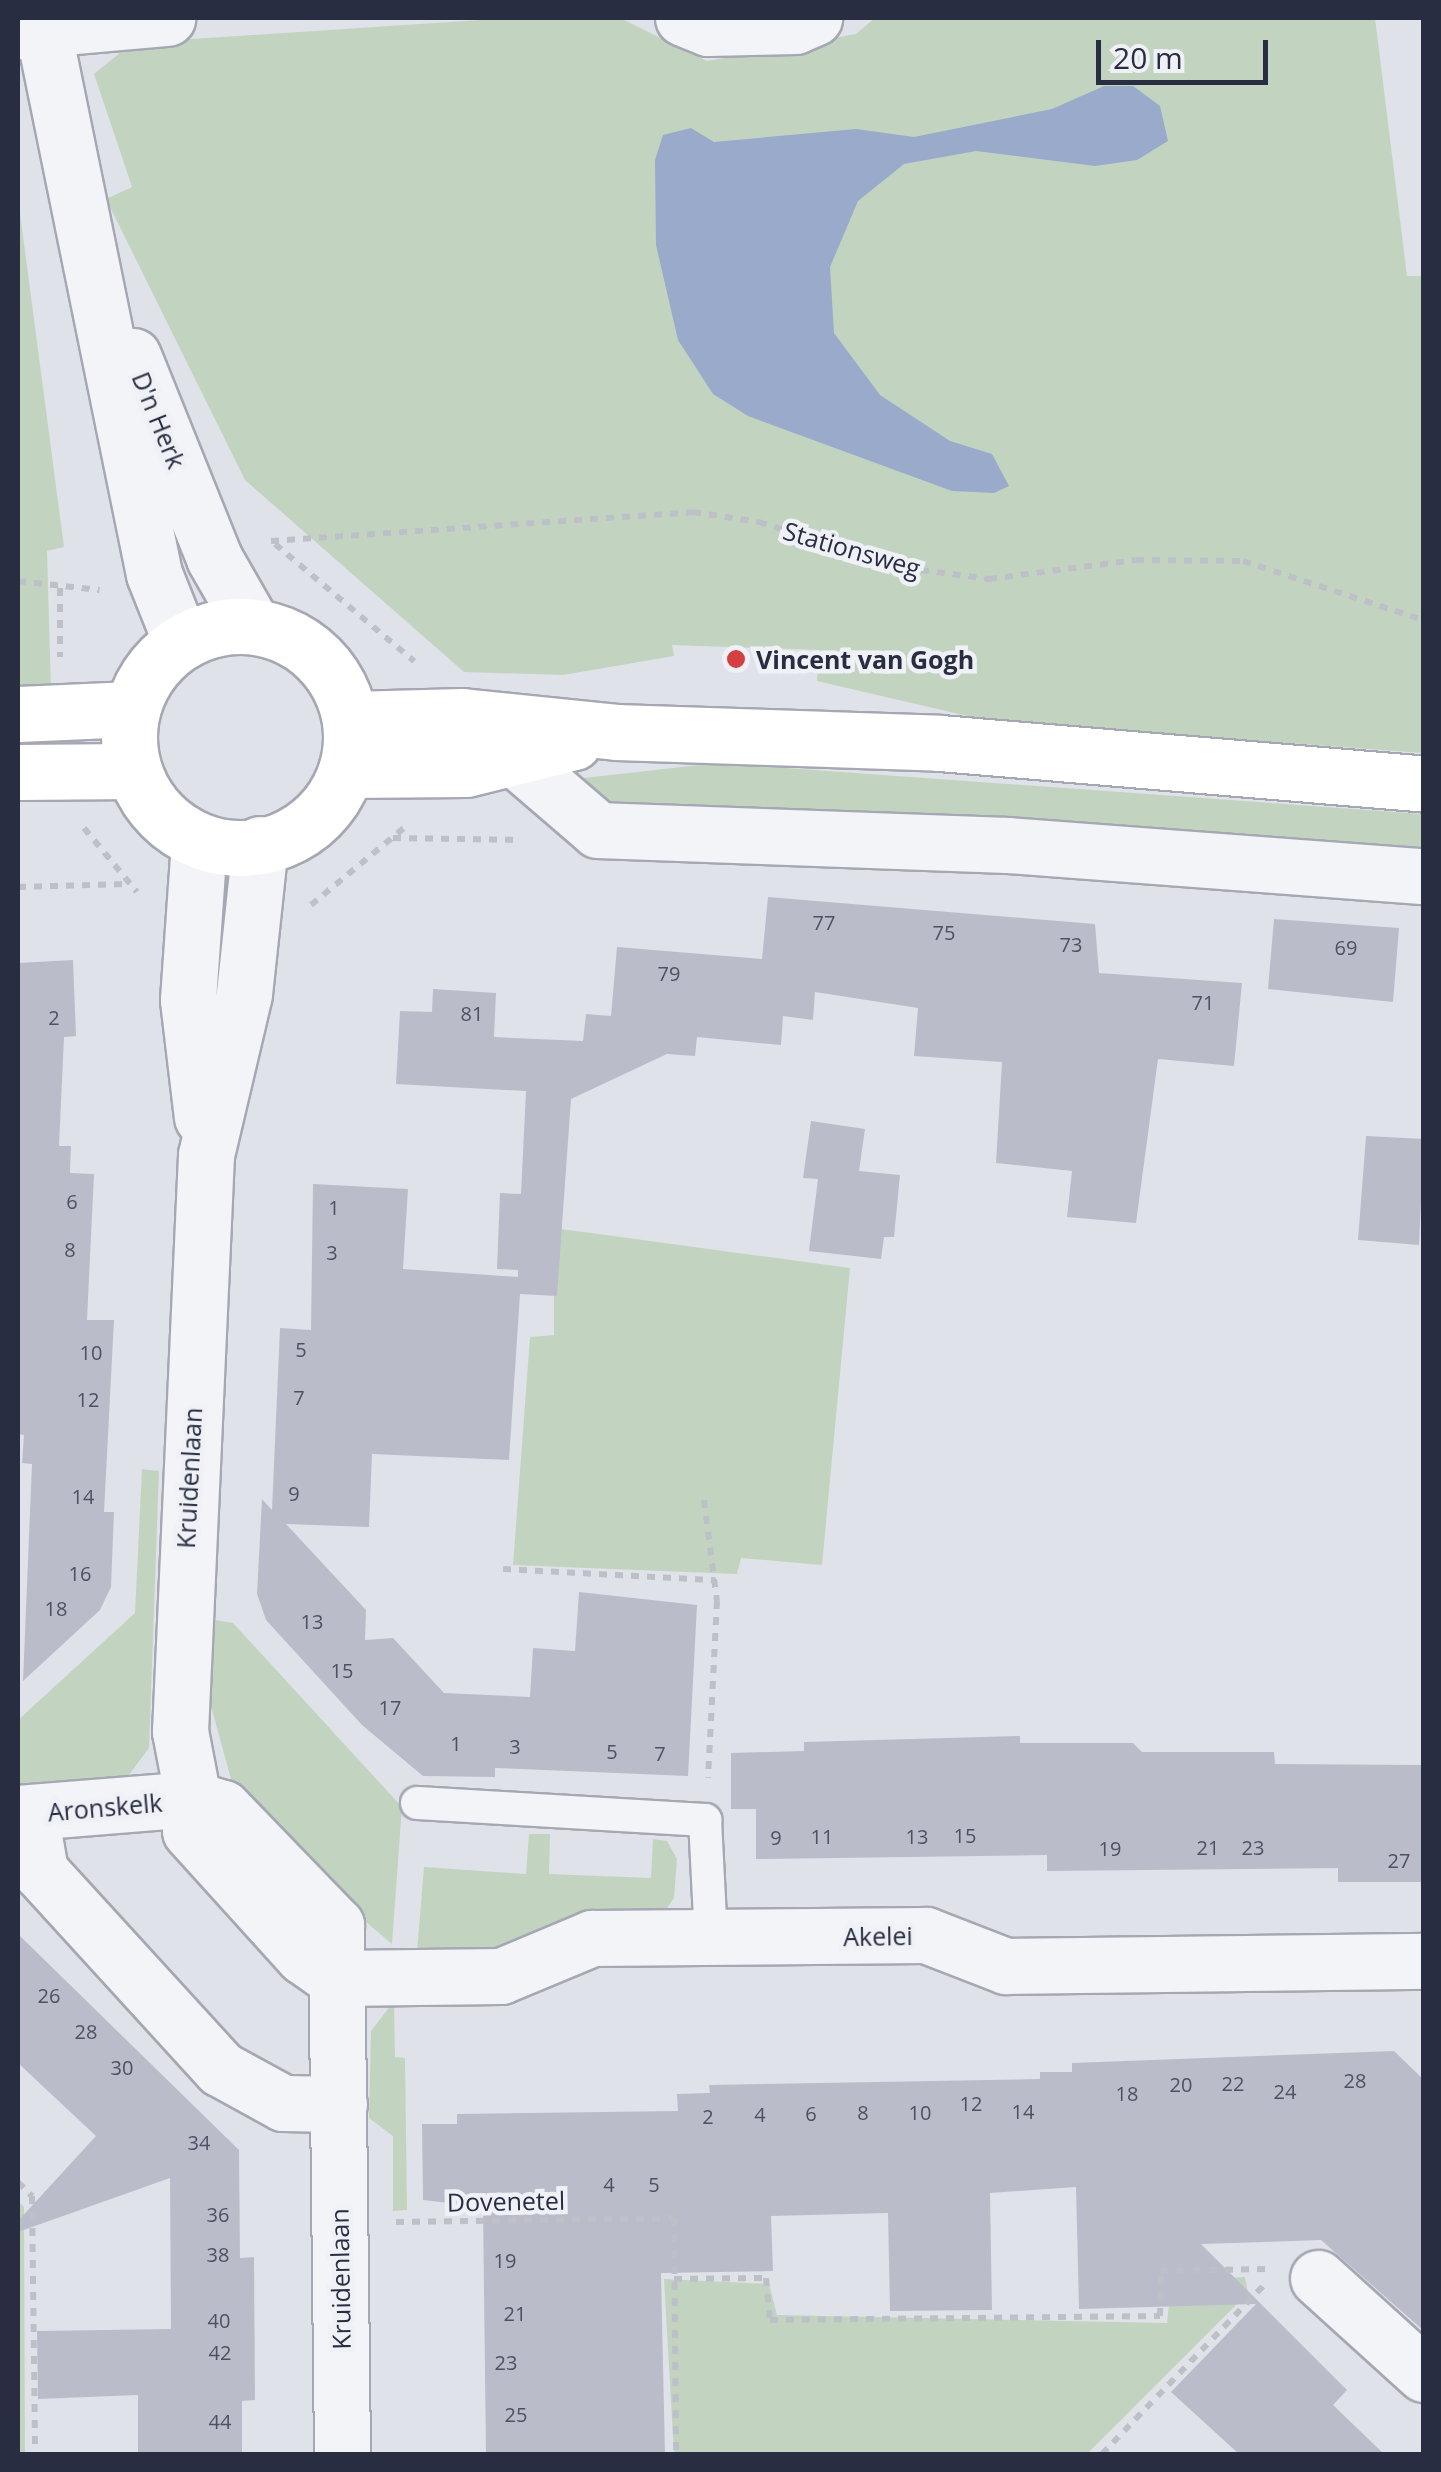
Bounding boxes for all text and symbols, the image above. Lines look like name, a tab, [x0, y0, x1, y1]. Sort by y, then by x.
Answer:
scale bar	[1101, 20, 1274, 82]
text: 20 m	[1113, 37, 1183, 78]
street label: D'n Herk	[126, 367, 192, 473]
street label: Stationsweg	[780, 515, 924, 583]
place label: Vincent van Gogh	[756, 644, 974, 674]
marker: Vincent van Gogh	[725, 648, 747, 670]
house number: 77	[813, 910, 835, 934]
house number: 75	[933, 920, 955, 944]
house number: 73	[1060, 932, 1082, 956]
house number: 69	[1335, 935, 1357, 959]
house number: 79	[658, 961, 680, 985]
house number: 71	[1192, 990, 1214, 1014]
house number: 81	[461, 1001, 483, 1025]
house number: 2	[48, 1005, 60, 1029]
house number: 6	[66, 1189, 78, 1213]
house number: 1	[328, 1195, 340, 1219]
house number: 8	[64, 1237, 76, 1261]
house number: 3	[326, 1240, 338, 1264]
house number: 5	[295, 1337, 307, 1361]
house number: 10	[80, 1340, 102, 1364]
house number: 7	[293, 1385, 305, 1409]
house number: 12	[77, 1387, 99, 1411]
street label: Kruidenlaan	[170, 1407, 208, 1549]
house number: 9	[288, 1481, 300, 1505]
house number: 14	[72, 1484, 94, 1508]
house number: 16	[69, 1561, 91, 1585]
house number: 18	[45, 1596, 67, 1620]
house number: 13	[301, 1609, 323, 1633]
house number: 15	[331, 1658, 353, 1682]
house number: 17	[379, 1695, 401, 1719]
house number: 1	[450, 1731, 462, 1755]
house number: 3	[509, 1734, 521, 1758]
house number: 5	[606, 1739, 618, 1763]
house number: 7	[654, 1741, 666, 1765]
street label: Aronskelk	[46, 1787, 164, 1827]
house number: 15	[954, 1823, 976, 1847]
house number: 11	[811, 1824, 833, 1848]
house number: 13	[906, 1824, 928, 1848]
house number: 9	[770, 1825, 782, 1849]
house number: 21	[1197, 1835, 1219, 1859]
house number: 23	[1242, 1835, 1264, 1859]
house number: 19	[1099, 1836, 1121, 1860]
house number: 27	[1388, 1848, 1410, 1872]
street label: Akelei	[843, 1920, 913, 1952]
house number: 26	[38, 1983, 60, 2007]
house number: 28	[75, 2019, 97, 2043]
house number: 30	[111, 2055, 133, 2079]
house number: 28	[1344, 2068, 1366, 2092]
house number: 22	[1222, 2071, 1244, 2095]
house number: 20	[1170, 2072, 1192, 2096]
house number: 24	[1274, 2079, 1296, 2103]
house number: 18	[1116, 2081, 1138, 2105]
house number: 12	[960, 2091, 982, 2115]
house number: 14	[1012, 2099, 1034, 2123]
house number: 8	[857, 2100, 869, 2124]
house number: 10	[909, 2100, 931, 2124]
house number: 6	[805, 2101, 817, 2125]
house number: 4	[754, 2102, 766, 2126]
house number: 2	[702, 2104, 714, 2128]
house number: 34	[188, 2130, 210, 2154]
house number: 4	[603, 2172, 615, 2196]
house number: 5	[648, 2172, 660, 2196]
street label: Dovenetel	[447, 2185, 565, 2217]
house number: 36	[207, 2202, 229, 2226]
street label: Kruidenlaan	[324, 2208, 356, 2350]
house number: 38	[207, 2242, 229, 2266]
house number: 19	[494, 2248, 516, 2272]
house number: 21	[504, 2301, 526, 2325]
house number: 40	[208, 2308, 230, 2332]
house number: 42	[209, 2340, 231, 2364]
house number: 23	[495, 2350, 517, 2374]
house number: 25	[505, 2402, 527, 2426]
house number: 44	[209, 2409, 231, 2433]

